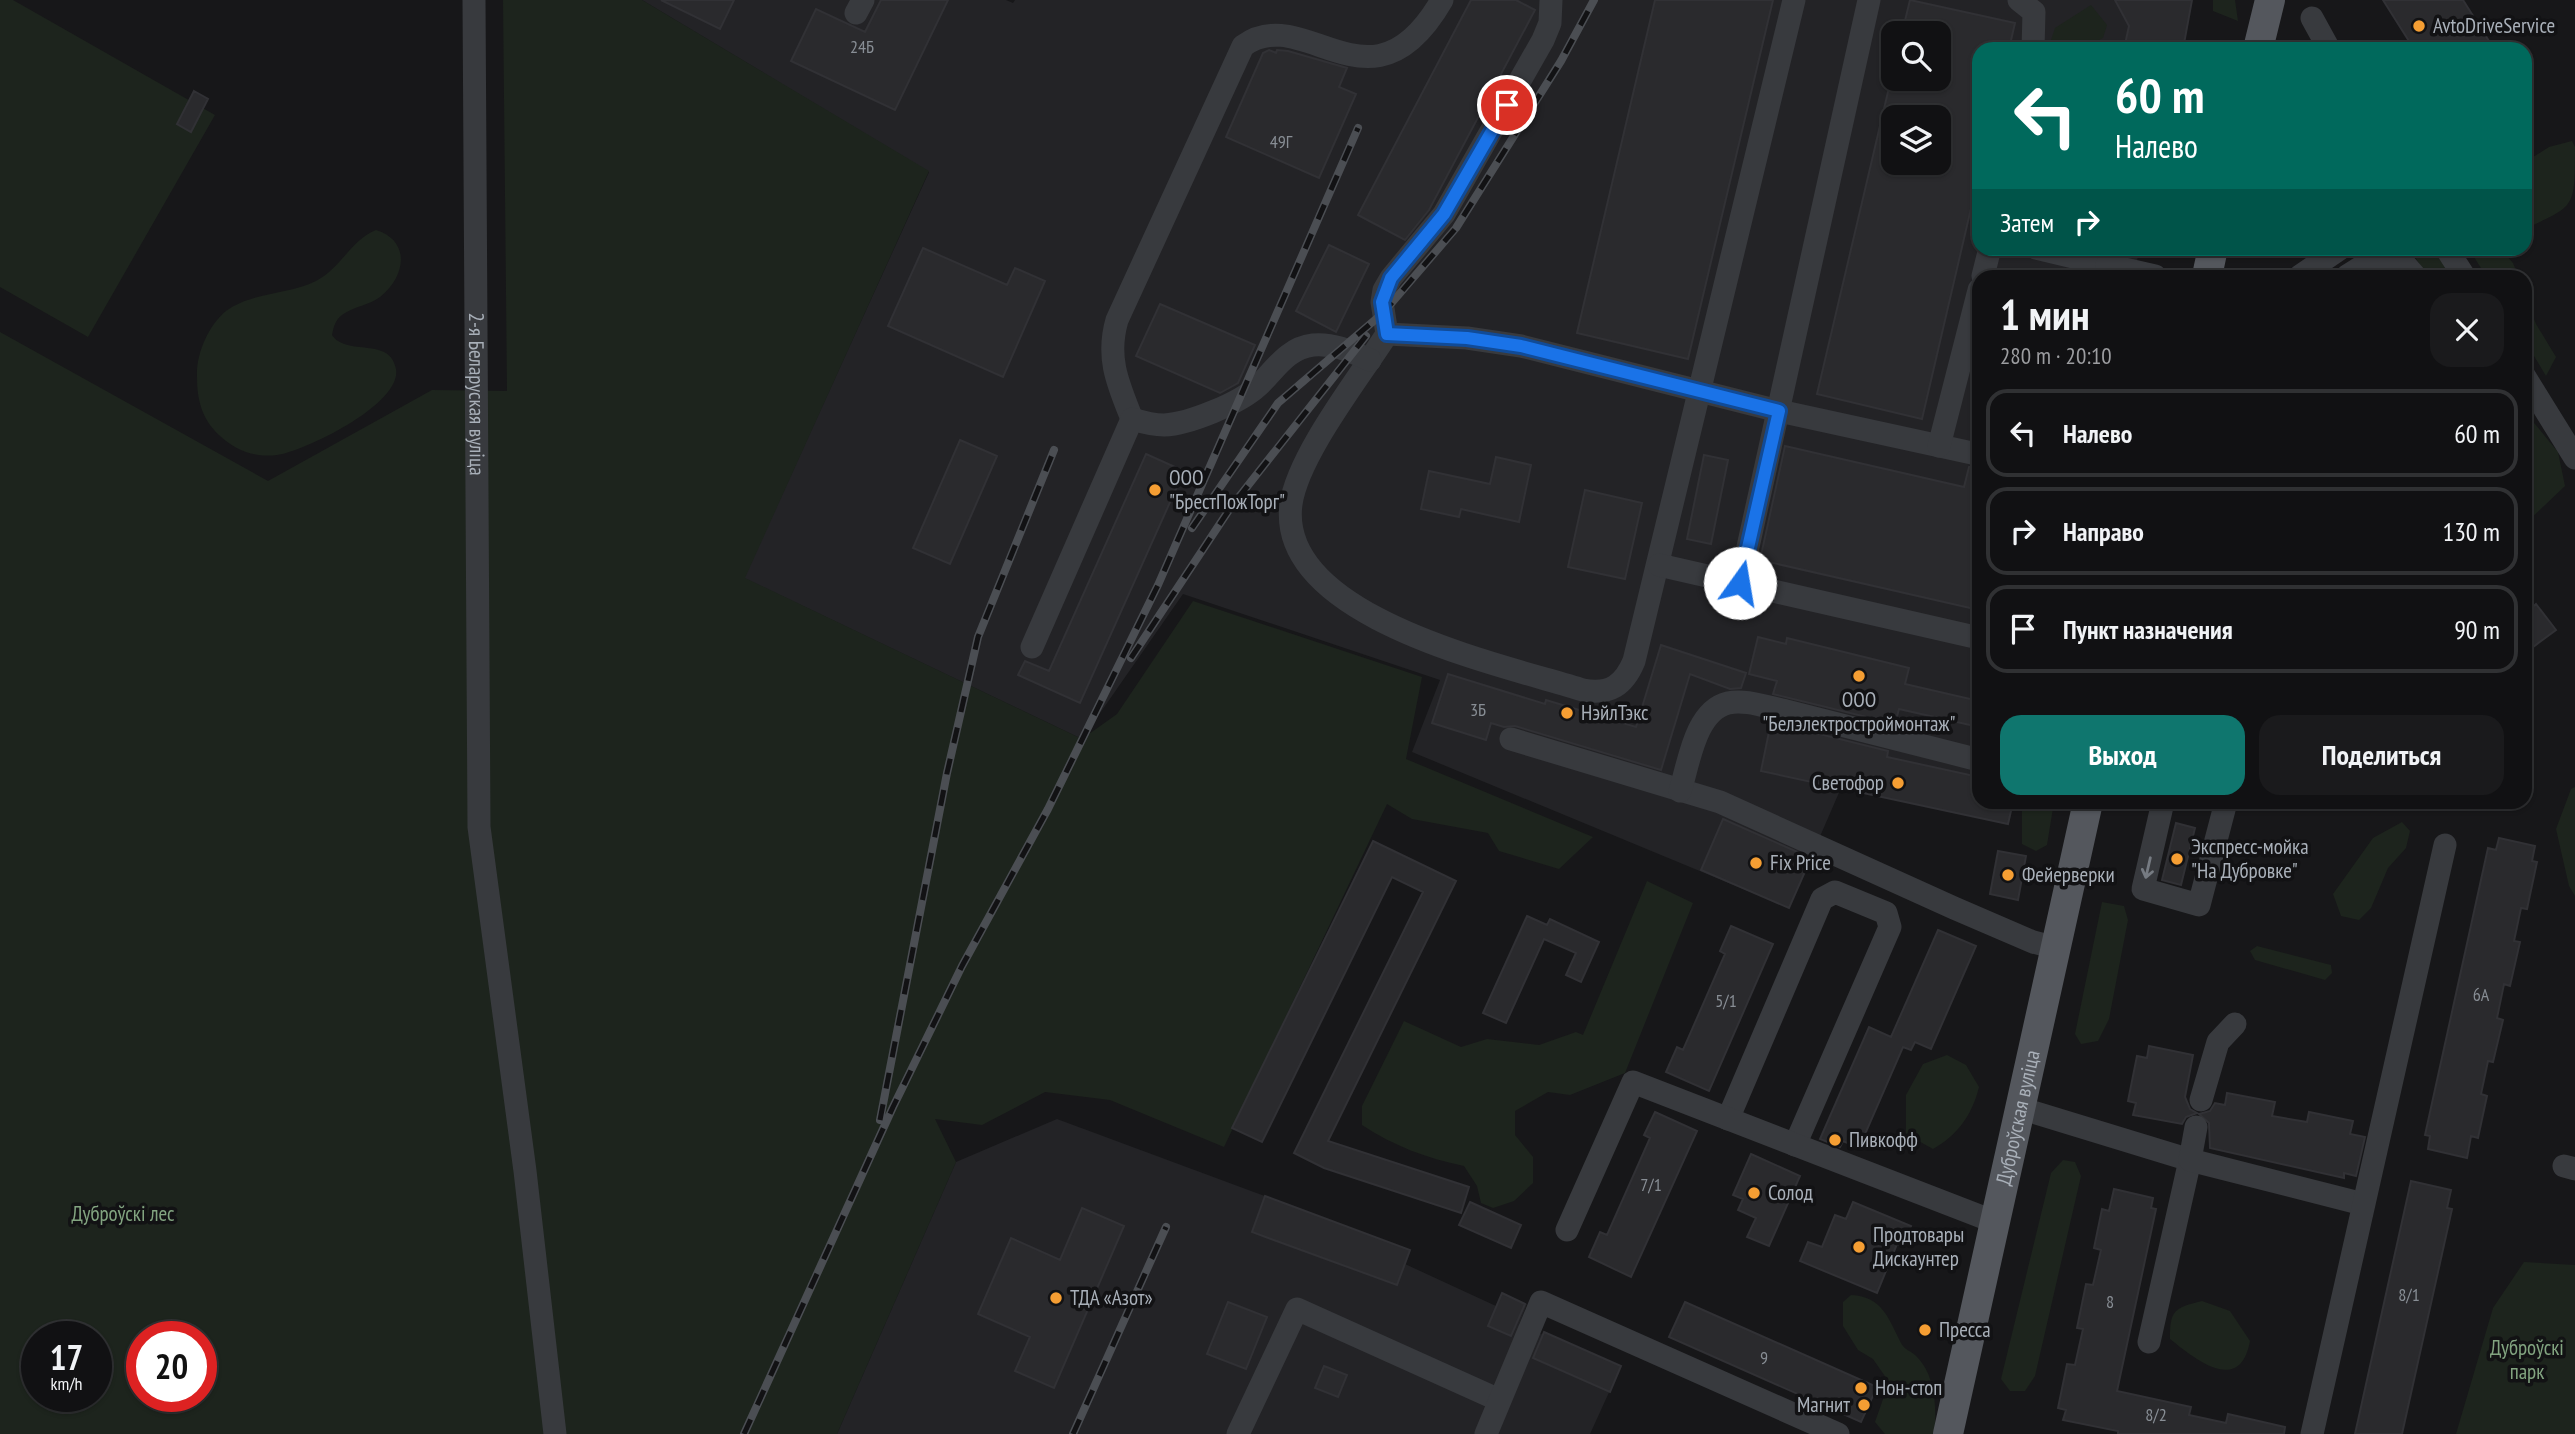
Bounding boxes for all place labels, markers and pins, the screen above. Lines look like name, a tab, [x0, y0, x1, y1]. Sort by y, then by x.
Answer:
place label: AvtoDriveService	[2433, 12, 2555, 39]
marker: AvtoDriveService	[2411, 18, 2427, 34]
pin	[1477, 75, 1537, 135]
place label: ООО "БрестПожТорг"	[1169, 464, 1285, 515]
marker: ООО "БрестПожТорг"	[1147, 482, 1163, 498]
marker: ООО "Белэлектростроймонтаж"	[1851, 668, 1867, 684]
place label: ООО "Белэлектростроймонтаж"	[1762, 686, 1956, 737]
place label: НэйлТэкс	[1581, 699, 1649, 726]
marker: НэйлТэкс	[1559, 705, 1575, 721]
place label: Светофор	[1812, 769, 1884, 796]
marker: Светофор	[1890, 775, 1906, 791]
place label: Экспресс-мойка "На Дубровке"	[2191, 833, 2309, 884]
place label: Fix Price	[1770, 849, 1831, 876]
marker: Экспресс-мойка "На Дубровке"	[2169, 851, 2185, 867]
marker: Fix Price	[1748, 855, 1764, 871]
place label: Фейерверки	[2022, 861, 2115, 888]
marker: Фейерверки	[2000, 867, 2016, 883]
place label: Пивкофф	[1849, 1126, 1918, 1153]
marker: Пивкофф	[1827, 1132, 1843, 1148]
place label: Солод	[1768, 1179, 1813, 1206]
marker: Солод	[1746, 1185, 1762, 1201]
place label: Продтовары Дискаунтер	[1873, 1221, 1964, 1272]
marker: Продтовары Дискаунтер	[1851, 1239, 1867, 1255]
place label: ТДА «Азот»	[1070, 1284, 1153, 1311]
marker: ТДА «Азот»	[1048, 1290, 1064, 1306]
place label: Пресса	[1939, 1316, 1991, 1343]
marker: Пресса	[1917, 1322, 1933, 1338]
place label: Нон-стоп	[1875, 1374, 1942, 1401]
marker: Нон-стоп	[1853, 1380, 1869, 1396]
place label: Магнит	[1797, 1391, 1850, 1418]
marker: Магнит	[1856, 1397, 1872, 1413]

